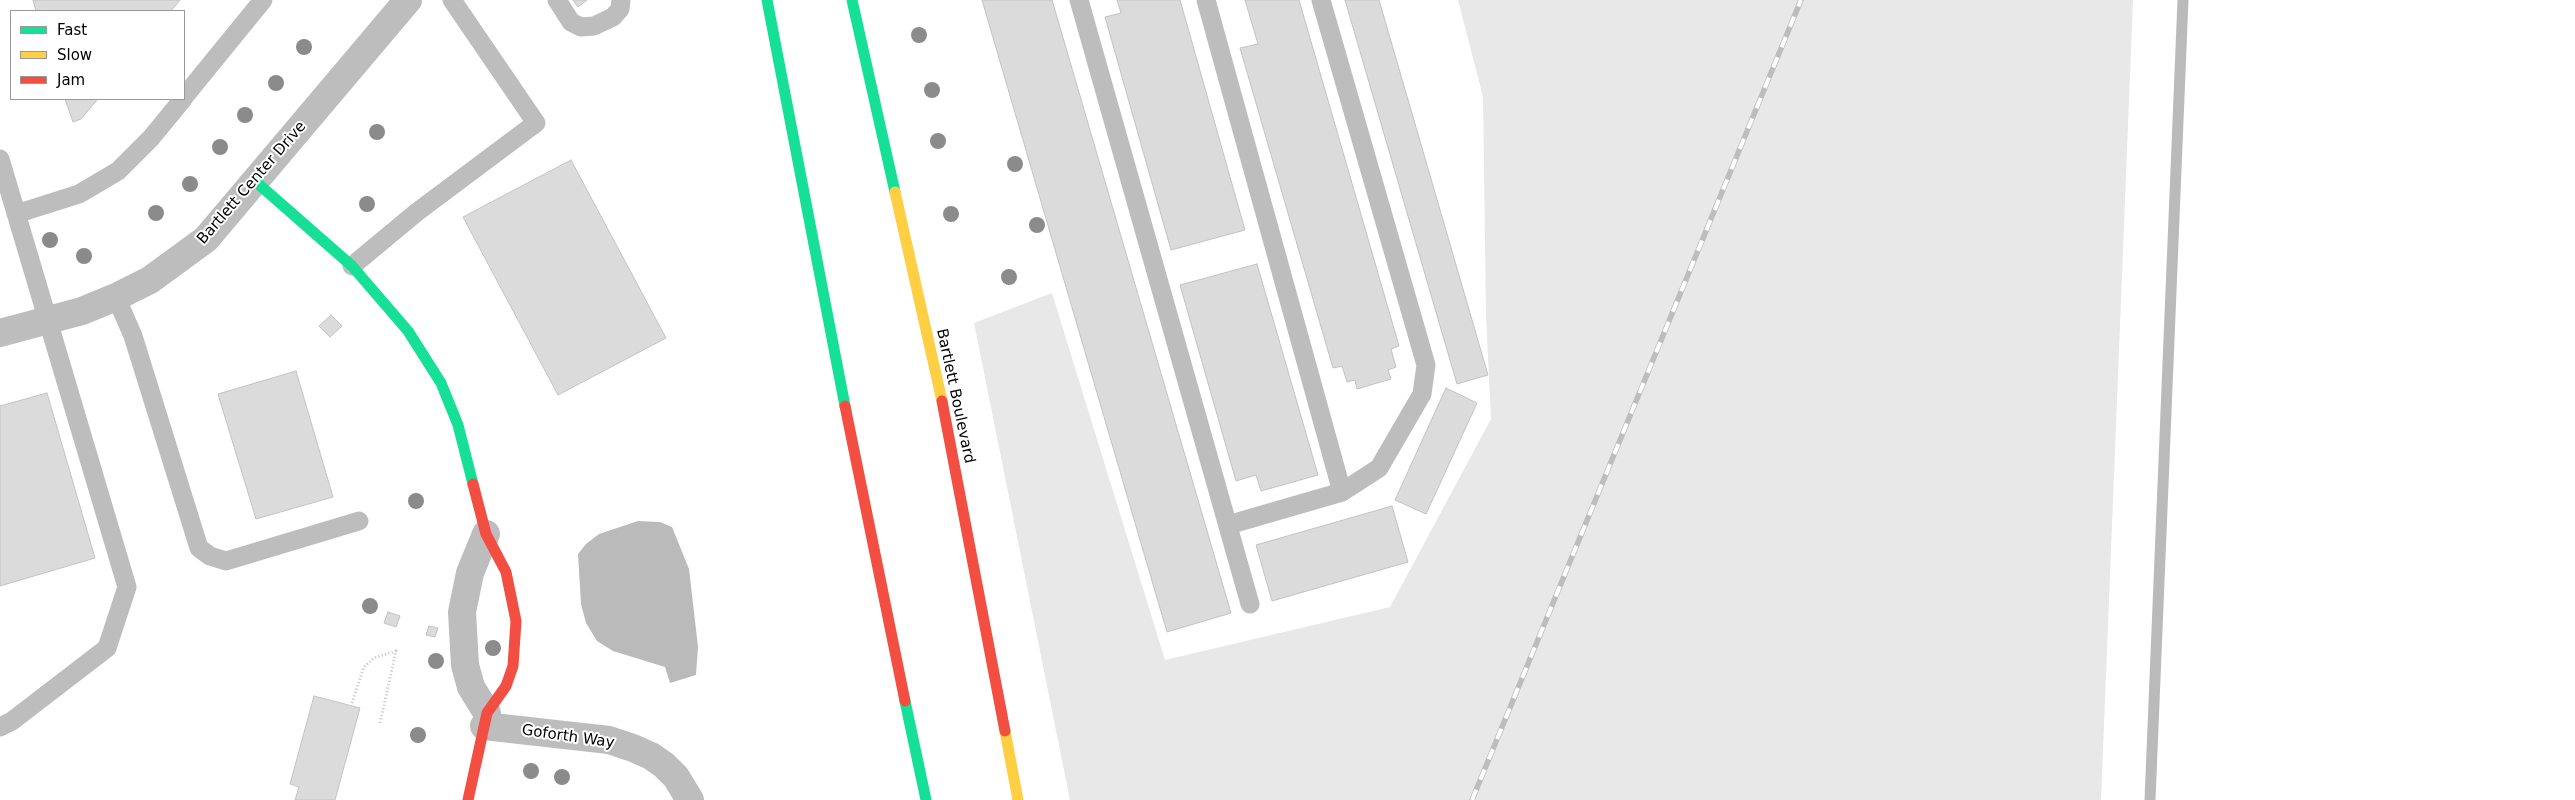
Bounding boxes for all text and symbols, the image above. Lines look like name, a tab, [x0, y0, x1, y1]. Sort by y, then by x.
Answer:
legend	[10, 10, 185, 100]
text: Fast	[57, 21, 87, 39]
text: Slow	[57, 46, 92, 64]
text: Jam	[57, 71, 85, 89]
street label: Bartlett Center Drive	[194, 118, 310, 248]
street label: Bartlett Boulevard	[932, 327, 978, 465]
street label: Goforth Way	[520, 722, 616, 752]

